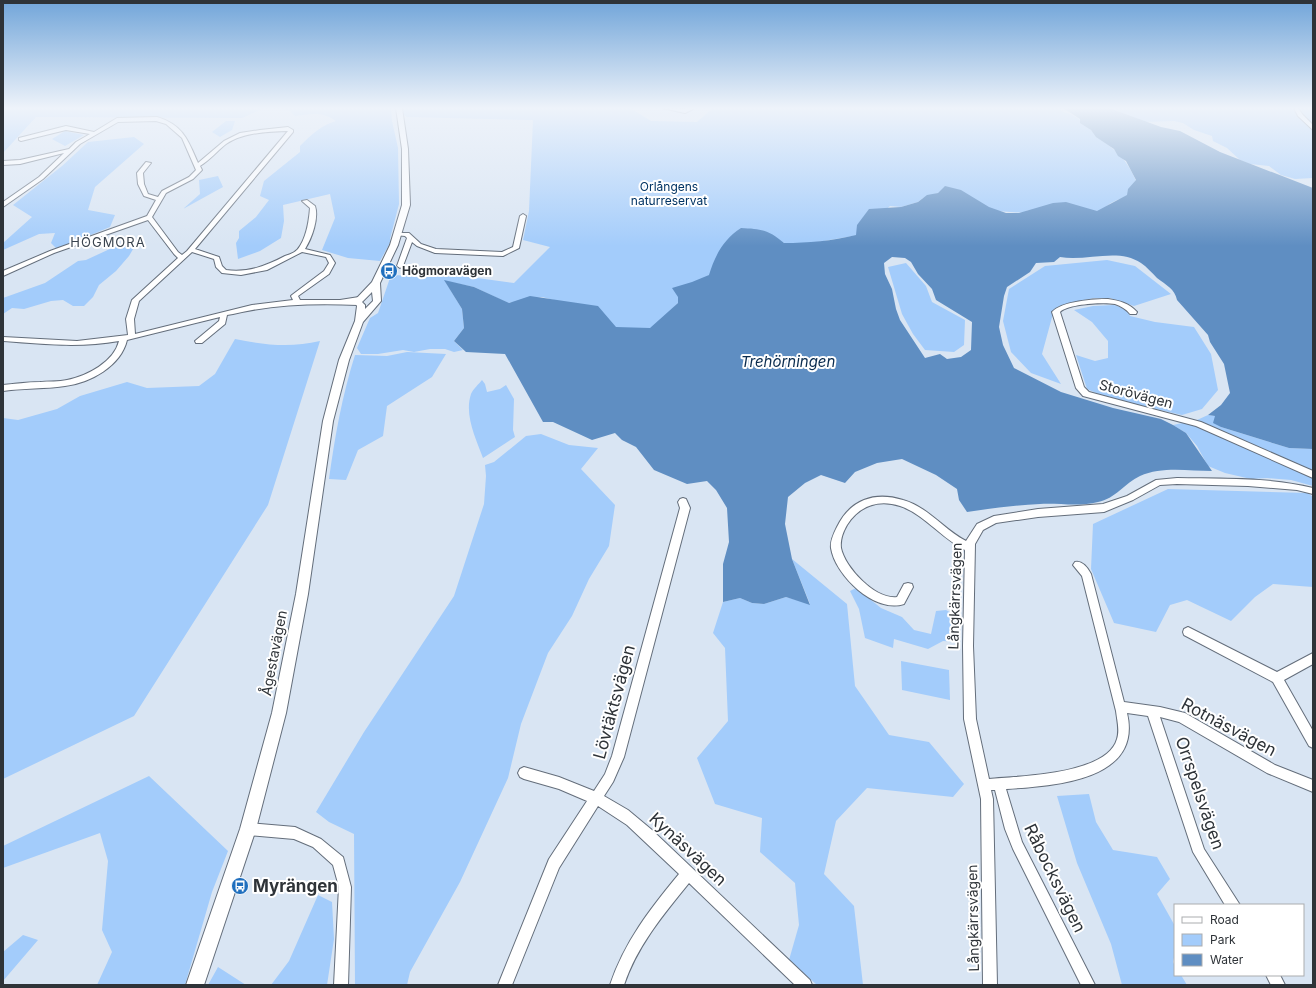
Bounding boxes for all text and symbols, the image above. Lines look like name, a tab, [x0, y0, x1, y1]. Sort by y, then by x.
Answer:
park label: Orlångens naturreservat	[631, 179, 707, 208]
district label: HÖGMORA	[70, 234, 146, 250]
bus stop icon: Högmoravägen	[379, 261, 399, 281]
place label: Högmoravägen	[402, 263, 492, 278]
water label: Trehörningen	[741, 352, 835, 371]
street label: Storövägen	[1097, 376, 1175, 412]
street label: Långkärrsvägen	[944, 542, 965, 650]
street label: Ågestavägen	[256, 608, 290, 697]
street label: Lövtäktsvägen	[589, 643, 639, 761]
street label: Rotnäsvägen	[1178, 694, 1280, 760]
street label: Orrspelsvägen	[1171, 734, 1229, 852]
street label: Kynäsvägen	[645, 808, 731, 890]
street label: Råbocksvägen	[1020, 820, 1090, 936]
street label: Långkärrsvägen	[963, 864, 982, 972]
bus stop icon: Myrängen	[230, 876, 250, 896]
place label: Myrängen	[253, 876, 338, 896]
legend	[1174, 904, 1304, 976]
text: Road	[1210, 912, 1239, 927]
text: Park	[1210, 932, 1236, 947]
text: Water	[1210, 952, 1244, 967]

